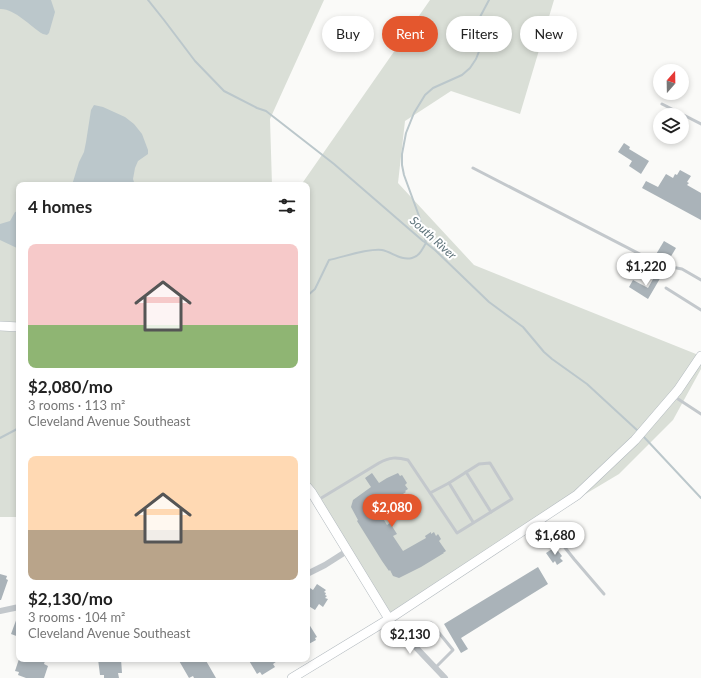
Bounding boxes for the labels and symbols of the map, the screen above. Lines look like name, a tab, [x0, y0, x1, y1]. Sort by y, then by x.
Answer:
north arrow	[653, 64, 689, 100]
water label: South River	[407, 213, 460, 263]
pin: $1,220	[613, 253, 679, 287]
pin: $2,080	[359, 494, 425, 528]
pin: $1,680	[522, 522, 588, 556]
pin: $2,130	[377, 621, 443, 655]

